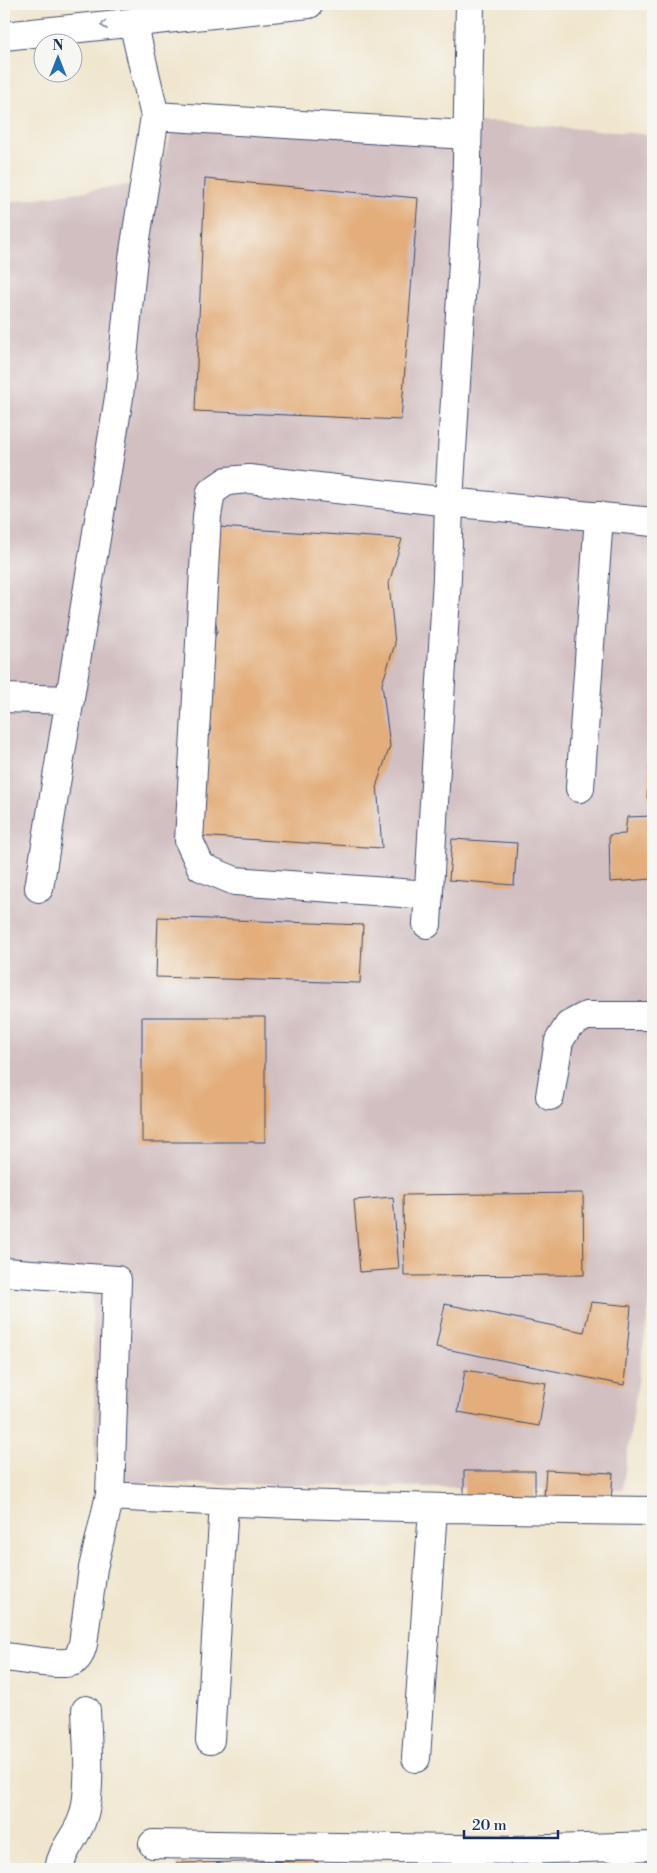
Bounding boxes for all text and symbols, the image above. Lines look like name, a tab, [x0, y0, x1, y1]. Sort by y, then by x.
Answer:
one-way arrow	[100, 19, 108, 30]
north arrow	[32, 32, 82, 82]
text: N	[52, 37, 64, 55]
scale bar	[464, 1808, 558, 1840]
text: 20 m	[472, 1816, 507, 1835]

